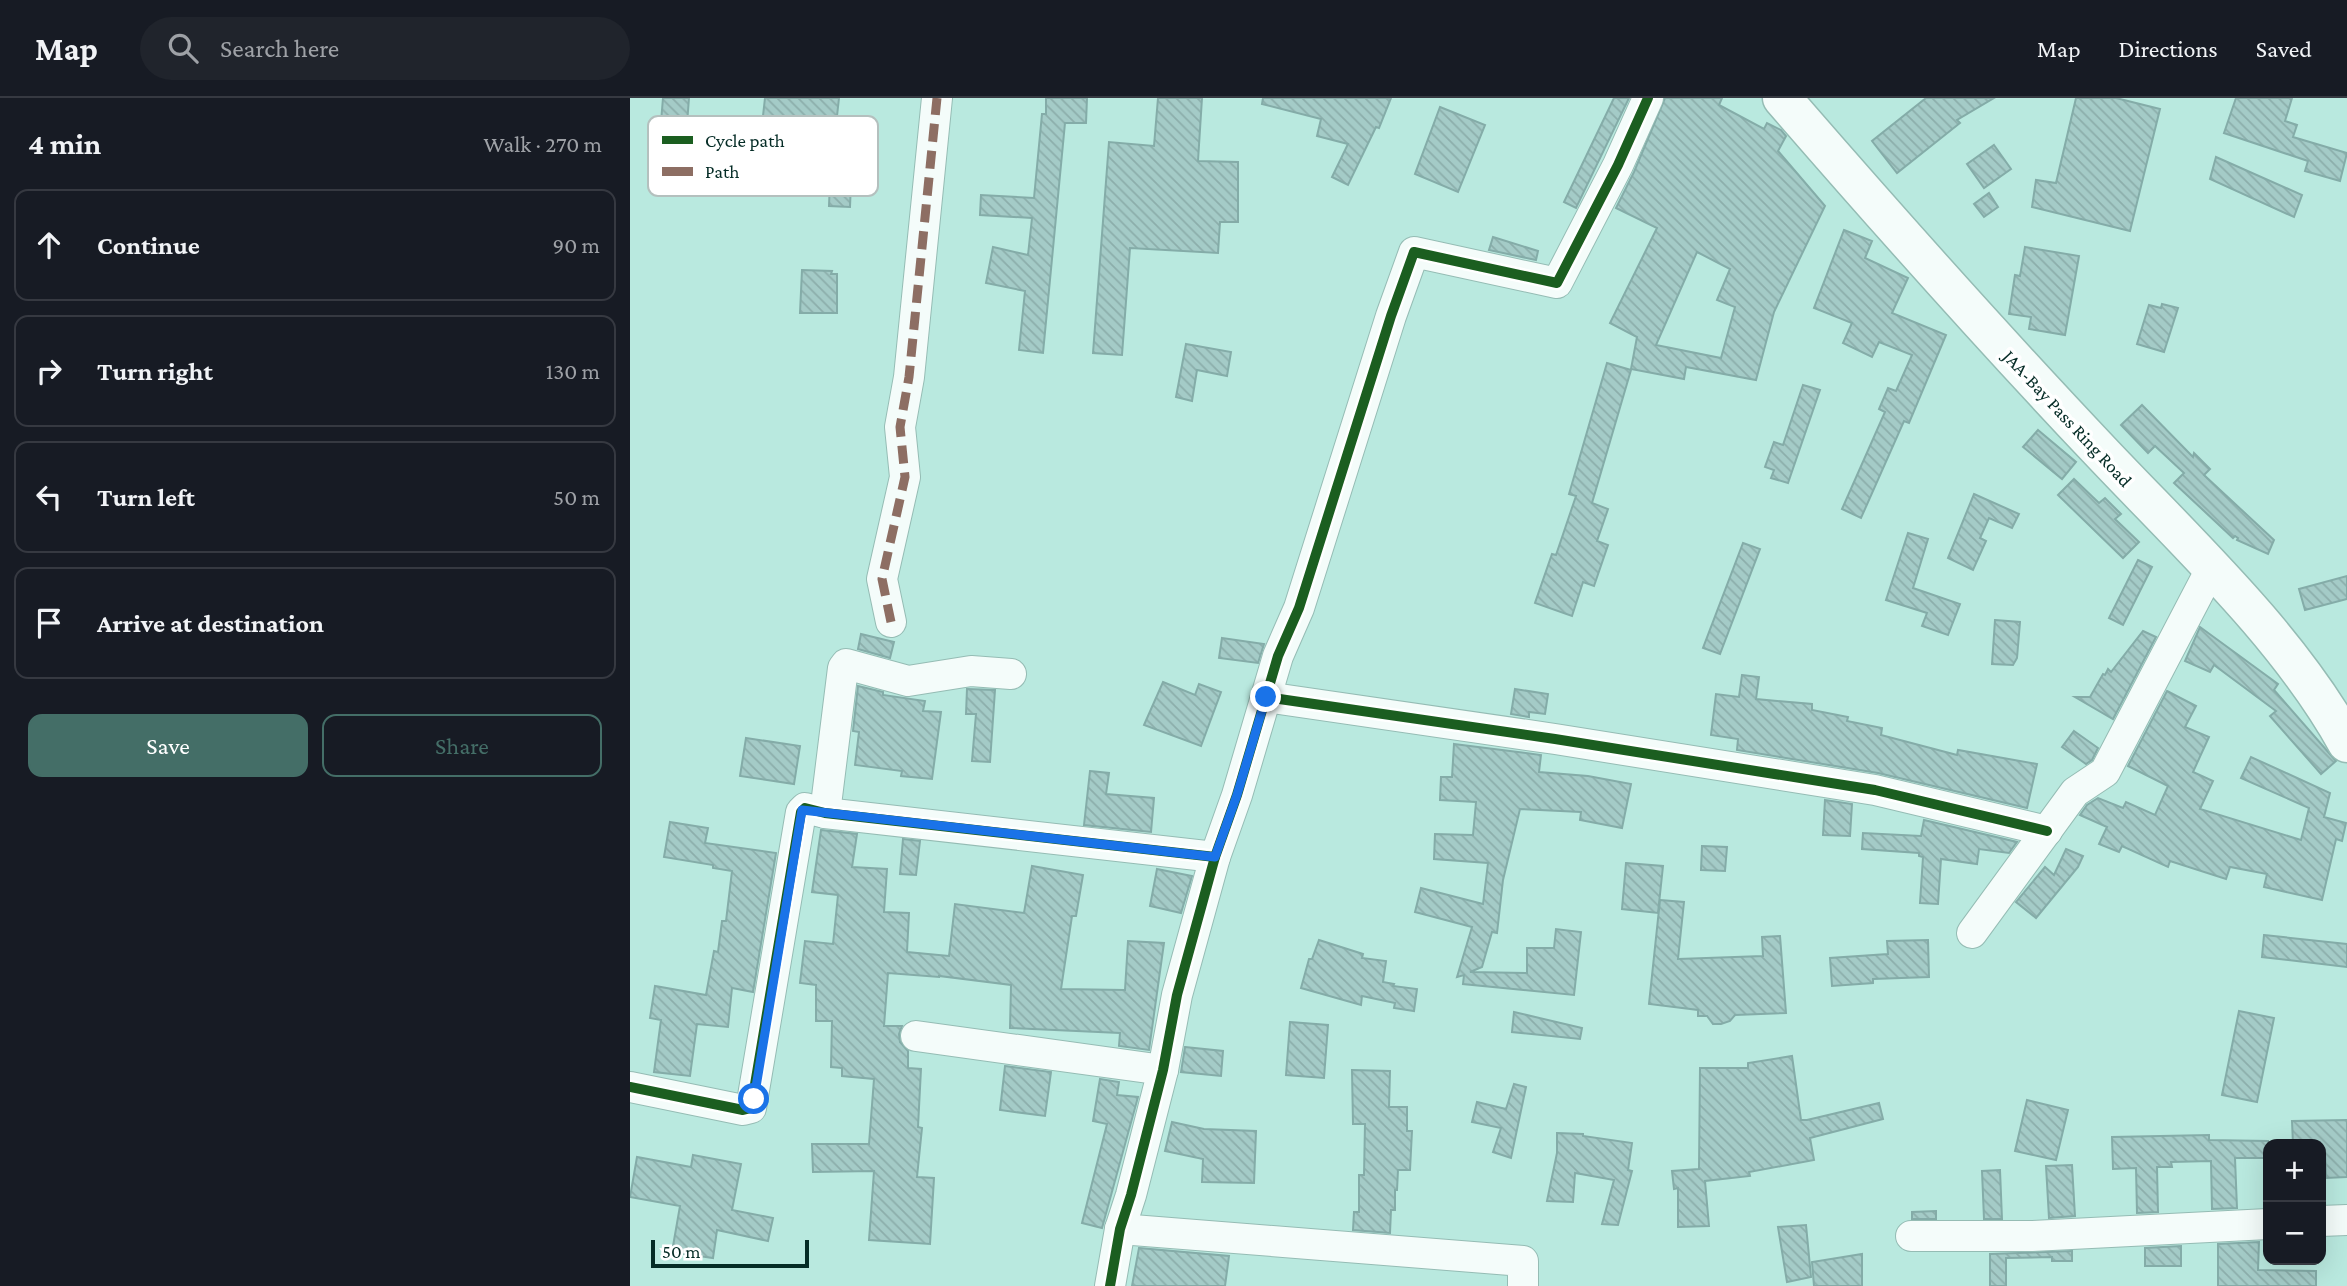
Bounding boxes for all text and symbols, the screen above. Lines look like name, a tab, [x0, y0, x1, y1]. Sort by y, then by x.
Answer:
search box	[140, 17, 630, 80]
icon: search	[164, 29, 202, 67]
text: Map	[35, 30, 98, 67]
text: Search here	[220, 34, 339, 63]
text: Map	[2037, 35, 2081, 62]
text: Directions	[2119, 35, 2218, 62]
text: Saved	[2256, 35, 2312, 62]
legend	[648, 116, 878, 196]
text: 4 min	[28, 127, 101, 160]
text: Cycle path	[705, 130, 785, 151]
text: Walk · 270 m	[483, 131, 602, 157]
text: Path	[705, 161, 740, 182]
icon: ahead	[30, 226, 68, 264]
text: Continue	[97, 231, 200, 260]
text: 90 m	[553, 232, 600, 258]
street label: JAA-Bay Pass Ring Road	[1998, 344, 2136, 491]
icon: right	[30, 352, 68, 390]
text: Turn right	[97, 357, 213, 386]
text: 130 m	[546, 358, 600, 384]
icon: left	[30, 478, 68, 516]
text: Turn left	[97, 483, 195, 512]
text: 50 m	[553, 484, 600, 510]
icon: arrive	[30, 604, 68, 642]
text: Arrive at destination	[97, 609, 324, 638]
route end	[1250, 681, 1281, 712]
button: Save	[28, 714, 308, 777]
button: Share	[322, 714, 602, 777]
route start	[738, 1083, 769, 1114]
map controls	[2263, 1139, 2326, 1265]
button: +	[2263, 1139, 2326, 1202]
button: −	[2263, 1202, 2326, 1265]
scale bar	[651, 1237, 808, 1269]
text: 50 m	[662, 1241, 701, 1262]

